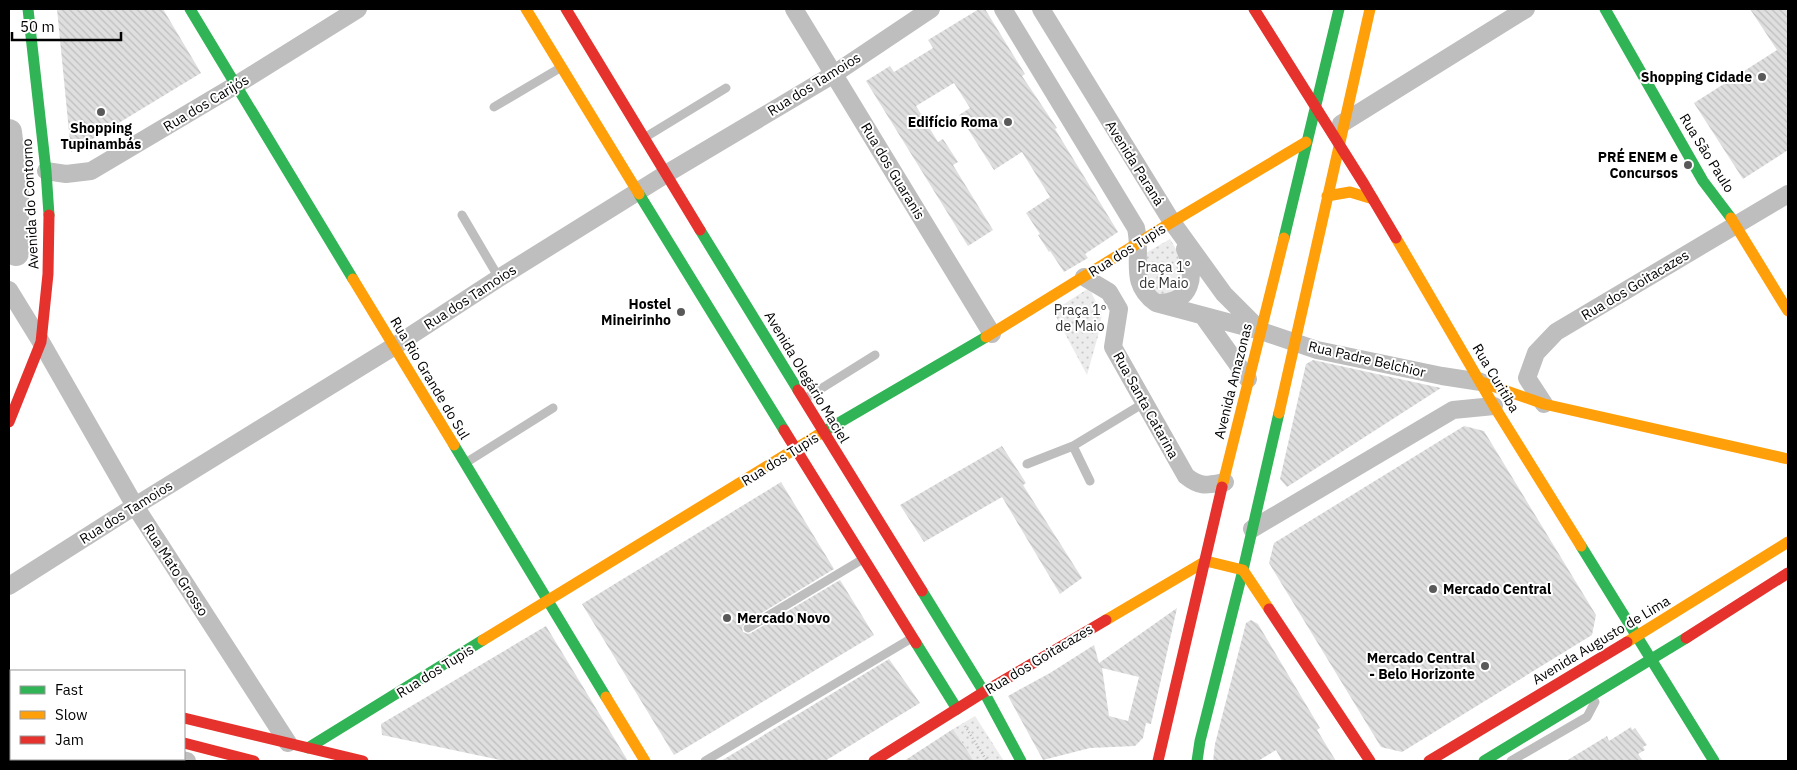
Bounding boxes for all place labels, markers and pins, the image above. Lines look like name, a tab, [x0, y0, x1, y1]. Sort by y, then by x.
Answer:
place label: Shopping Cidade	[1641, 68, 1752, 86]
marker: Shopping Cidade	[1756, 71, 1768, 83]
marker: Shopping Tupinambás	[95, 106, 107, 118]
place label: Edifício Roma	[908, 113, 998, 131]
marker: Edifício Roma	[1002, 116, 1014, 128]
place label: Shopping Tupinambás	[61, 119, 141, 153]
place label: PRÉ ENEM e Concursos	[1598, 147, 1678, 182]
marker: PRÉ ENEM e Concursos	[1682, 159, 1694, 171]
place label: Hostel Mineirinho	[601, 295, 671, 329]
marker: Hostel Mineirinho	[675, 306, 687, 318]
place label: Mercado Central	[1443, 580, 1551, 598]
marker: Mercado Central	[1427, 583, 1439, 595]
place label: Mercado Novo	[737, 609, 830, 627]
marker: Mercado Novo	[721, 612, 733, 624]
place label: Mercado Central - Belo Horizonte	[1367, 649, 1475, 683]
marker: Mercado Central - Belo Horizonte	[1479, 660, 1491, 672]

